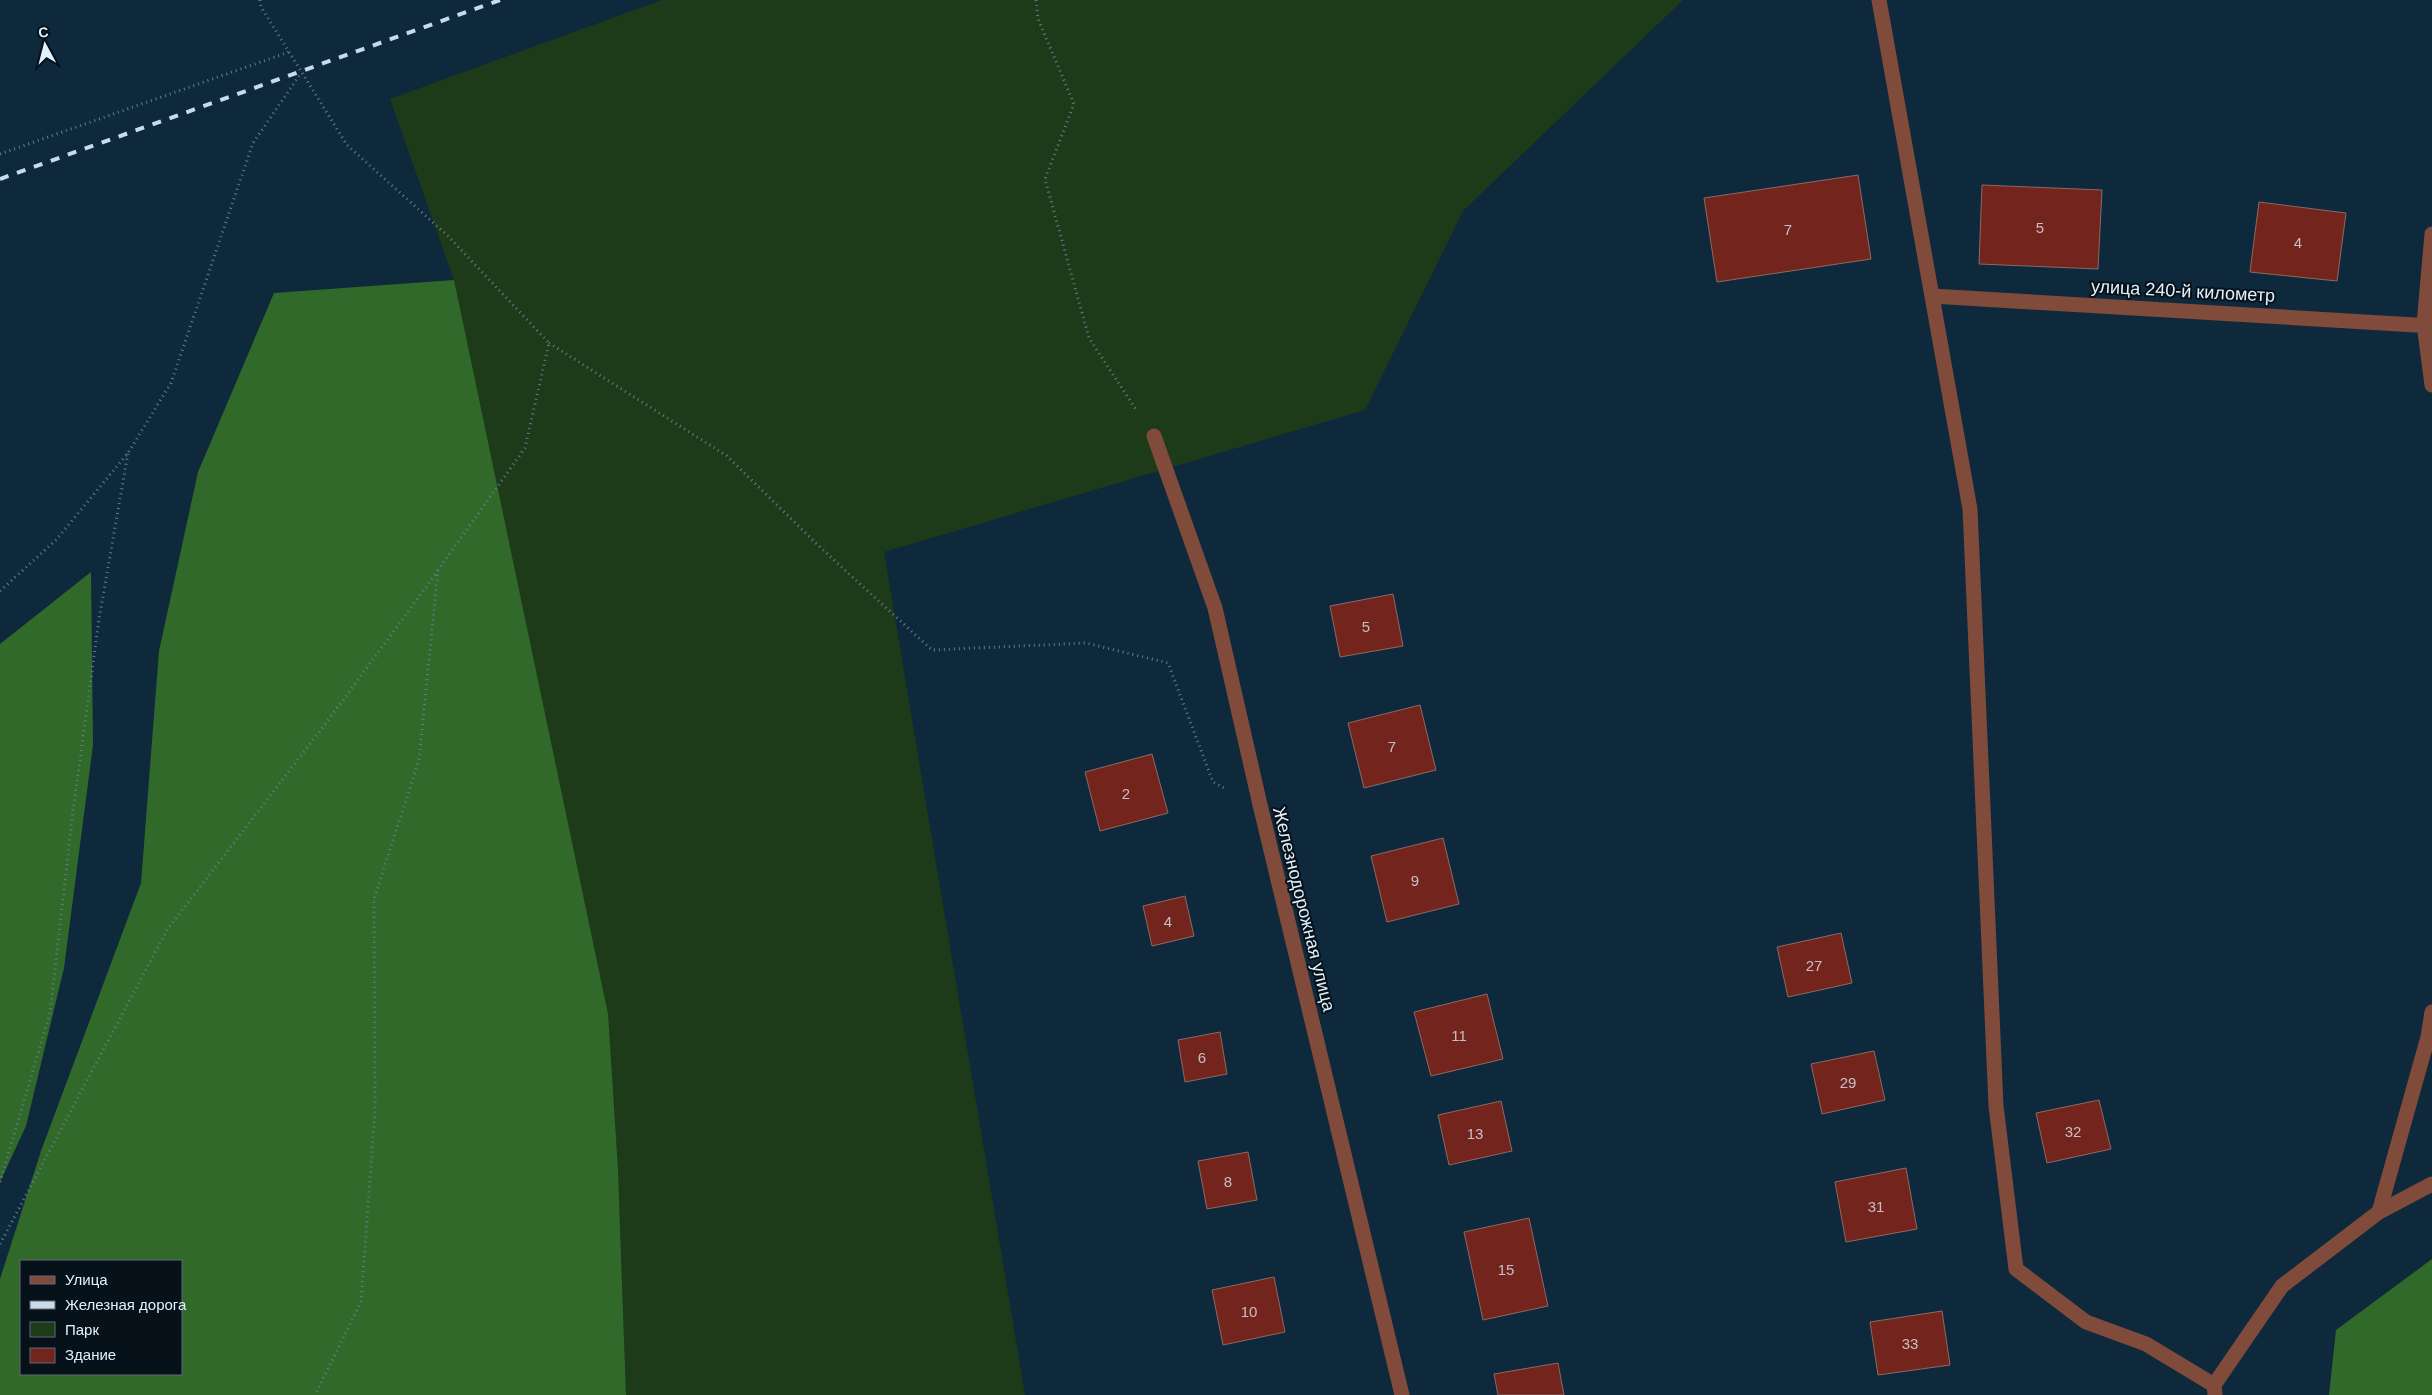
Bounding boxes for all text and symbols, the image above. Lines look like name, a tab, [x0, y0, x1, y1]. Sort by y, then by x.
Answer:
north arrow	[20, 20, 70, 70]
text: С	[37, 24, 49, 41]
house number: 5	[2036, 219, 2044, 236]
house number: 7	[1784, 221, 1792, 238]
house number: 4	[2294, 234, 2302, 251]
street label: улица 240-й километр	[2090, 276, 2276, 306]
house number: 5	[1362, 618, 1370, 635]
house number: 7	[1388, 738, 1396, 755]
house number: 2	[1122, 785, 1130, 802]
street label: Железнодорожная улица	[1269, 805, 1339, 1014]
house number: 9	[1411, 872, 1419, 889]
house number: 4	[1164, 913, 1172, 930]
house number: 27	[1806, 957, 1822, 974]
house number: 11	[1451, 1027, 1467, 1044]
house number: 6	[1198, 1049, 1206, 1066]
house number: 29	[1840, 1074, 1856, 1091]
house number: 32	[2065, 1123, 2081, 1140]
house number: 13	[1467, 1125, 1483, 1142]
house number: 8	[1224, 1173, 1232, 1190]
house number: 31	[1868, 1198, 1884, 1215]
legend	[20, 1260, 182, 1375]
house number: 15	[1498, 1261, 1514, 1278]
text: Улица	[65, 1271, 108, 1288]
text: Железная дорога	[65, 1296, 187, 1313]
house number: 10	[1241, 1303, 1257, 1320]
text: Парк	[65, 1321, 99, 1338]
house number: 33	[1902, 1335, 1918, 1352]
text: Здание	[65, 1346, 116, 1363]

